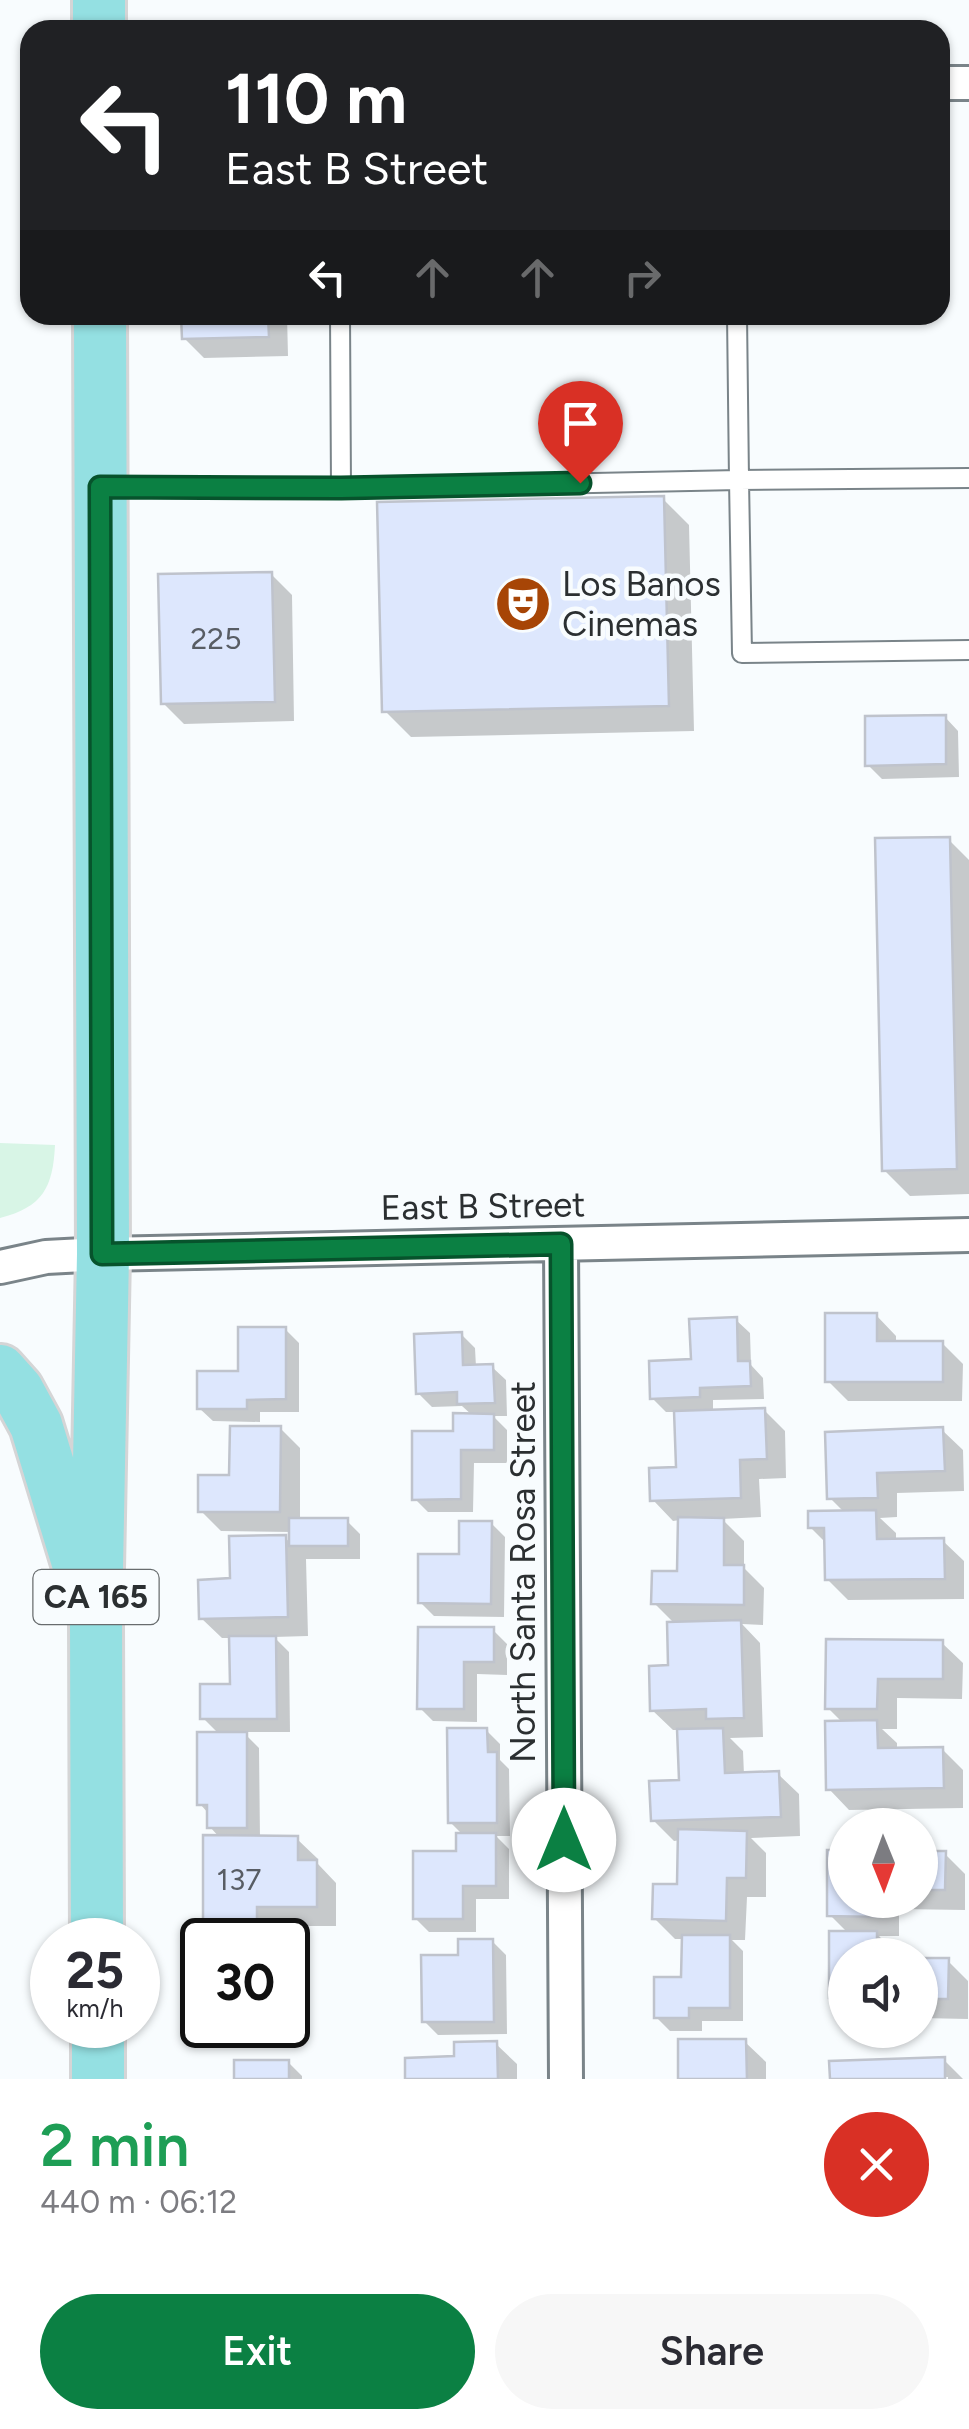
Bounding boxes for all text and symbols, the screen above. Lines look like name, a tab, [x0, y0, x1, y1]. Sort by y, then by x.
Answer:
text: 110 m	[225, 56, 407, 141]
icon: left	[60, 60, 190, 190]
text: East B Street	[225, 141, 488, 195]
icon: left	[300, 250, 355, 305]
icon: ahead	[405, 250, 460, 305]
icon: ahead	[510, 250, 565, 305]
icon: right	[615, 250, 670, 305]
pin	[538, 381, 623, 484]
icon: arrive	[553, 396, 608, 451]
place label: Los Banos Cinemas	[562, 563, 721, 645]
theatre icon: Los Banos Cinemas	[493, 574, 553, 634]
house number: 225	[191, 620, 241, 657]
street label: East B Street	[380, 1183, 586, 1229]
street label: North Santa Rosa Street	[502, 1381, 544, 1763]
road number: CA 165	[34, 1570, 158, 1624]
position arrow	[512, 1788, 616, 1892]
north arrow	[828, 1808, 938, 1918]
map controls	[828, 1808, 938, 2048]
house number: 137	[217, 1861, 261, 1898]
speed limit sign: 30	[180, 1918, 310, 2048]
button: sound	[828, 1938, 938, 2048]
text: 25	[66, 1940, 124, 2001]
text: km/h	[66, 1993, 124, 2023]
text: 2 min	[40, 2109, 189, 2181]
button: close	[824, 2112, 929, 2217]
text: 440 m · 06:12	[40, 2183, 237, 2221]
button: Exit	[40, 2294, 475, 2409]
button: Share	[495, 2294, 929, 2409]

